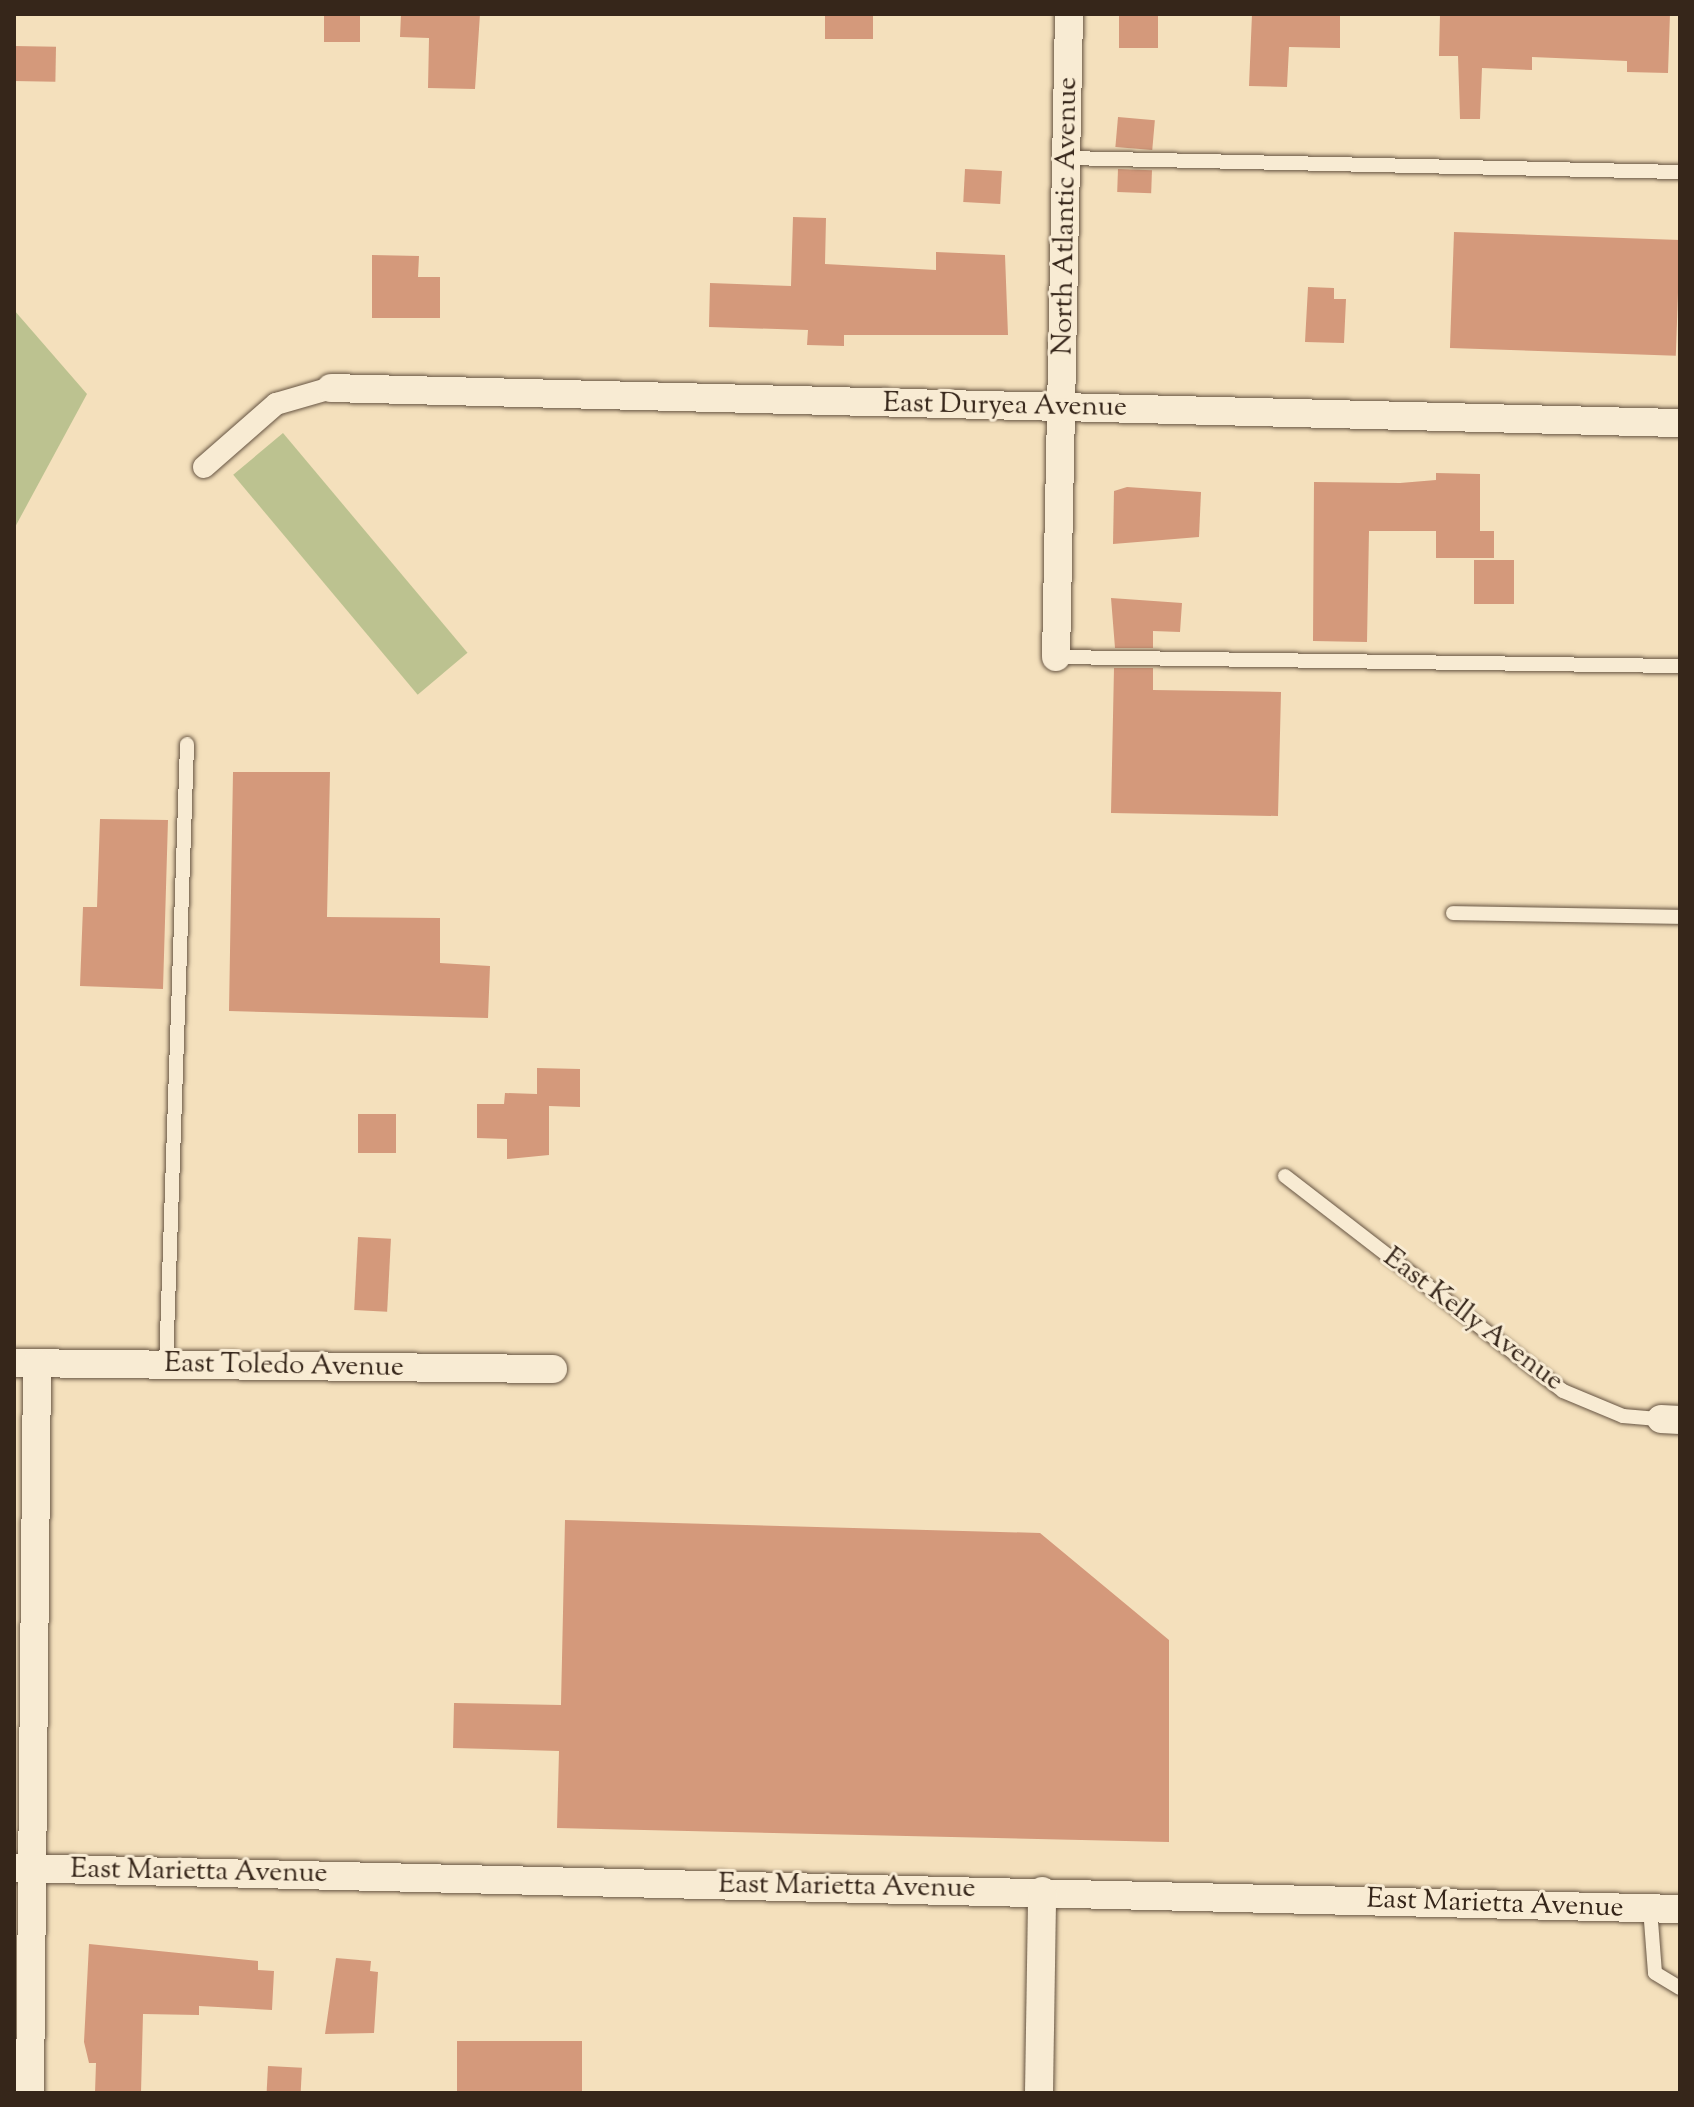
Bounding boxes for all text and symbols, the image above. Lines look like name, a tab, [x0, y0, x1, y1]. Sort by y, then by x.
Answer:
street label: North Atlantic Avenue	[1047, 77, 1085, 355]
street label: East Duryea Avenue	[883, 387, 1127, 425]
street label: East Kelly Avenue	[1376, 1241, 1570, 1399]
street label: East Toledo Avenue	[164, 1347, 404, 1385]
street label: East Marietta Avenue	[70, 1853, 328, 1891]
street label: East Marietta Avenue	[718, 1868, 976, 1906]
street label: East Marietta Avenue	[1366, 1883, 1624, 1925]

